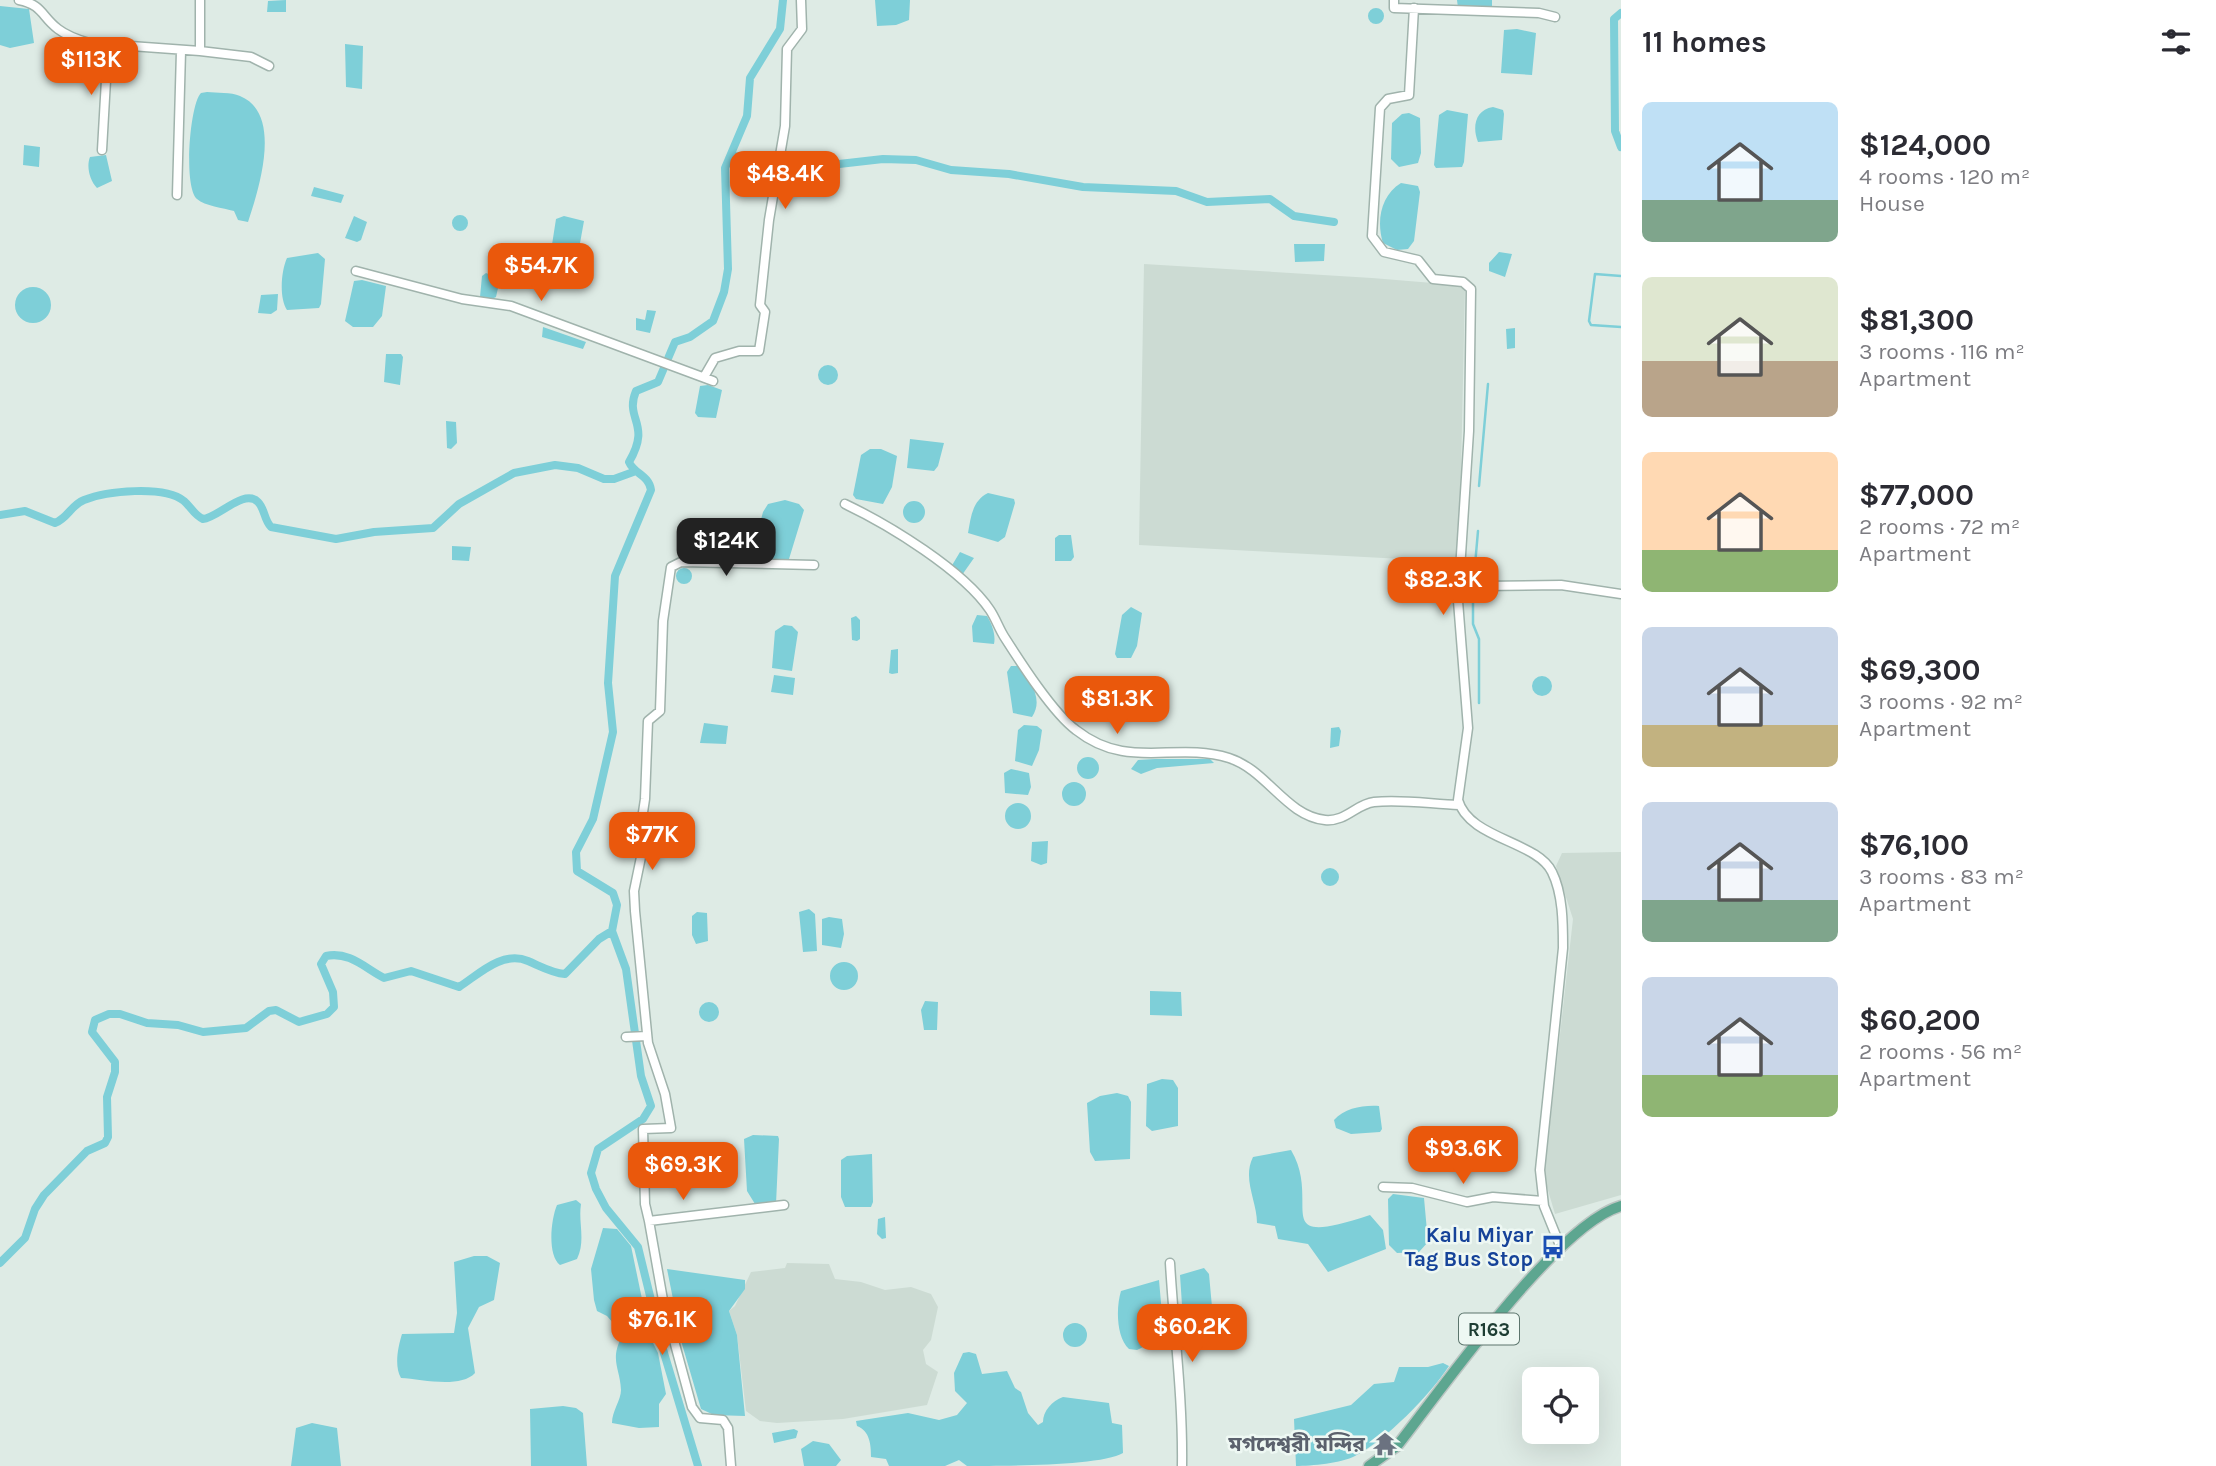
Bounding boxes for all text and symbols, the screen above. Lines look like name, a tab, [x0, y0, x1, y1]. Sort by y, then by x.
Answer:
icon: filters	[2157, 23, 2195, 61]
text: 11 homes	[1642, 24, 1767, 60]
pin: $113K	[42, 38, 140, 97]
text: $113K	[60, 46, 122, 73]
text: $124,000	[1859, 127, 1991, 163]
icon: home	[1698, 130, 1782, 214]
pin: $48.4K	[728, 152, 842, 211]
text: $48.4K	[746, 160, 824, 187]
text: 4 rooms · 120 m²	[1859, 163, 2030, 190]
text: House	[1859, 190, 1925, 217]
pin: $54.7K	[484, 244, 598, 303]
text: $54.7K	[504, 252, 578, 279]
text: $81,300	[1859, 302, 1974, 338]
icon: home	[1698, 305, 1782, 389]
text: 3 rooms · 116 m²	[1859, 338, 2025, 365]
text: Apartment	[1859, 365, 1971, 392]
text: $77,000	[1859, 477, 1974, 513]
icon: home	[1698, 480, 1782, 564]
text: 2 rooms · 72 m²	[1859, 513, 2020, 540]
pin: $124K	[677, 518, 775, 578]
text: $124K	[693, 527, 759, 554]
text: Apartment	[1859, 540, 1971, 567]
pin: $82.3K	[1386, 558, 1500, 617]
text: $82.3K	[1404, 566, 1482, 593]
text: $69,300	[1859, 652, 1980, 688]
icon: home	[1698, 655, 1782, 739]
pin: $81.3K	[1060, 676, 1174, 736]
text: $81.3K	[1080, 685, 1154, 712]
text: 3 rooms · 92 m²	[1859, 688, 2023, 715]
text: Apartment	[1859, 715, 1971, 742]
pin: $77K	[611, 812, 693, 872]
text: $77K	[625, 821, 679, 848]
text: $76,100	[1859, 827, 1969, 863]
icon: home	[1698, 830, 1782, 914]
text: 3 rooms · 83 m²	[1859, 863, 2024, 890]
text: Apartment	[1859, 890, 1971, 917]
text: $60,200	[1859, 1002, 1981, 1038]
icon: home	[1698, 1005, 1782, 1089]
text: 2 rooms · 56 m²	[1859, 1038, 2022, 1065]
text: Apartment	[1859, 1065, 1971, 1092]
pin: $93.6K	[1406, 1126, 1520, 1186]
text: $93.6K	[1424, 1135, 1502, 1162]
pin: $69.3K	[626, 1142, 740, 1202]
text: $69.3K	[644, 1151, 722, 1178]
place label: Kalu Miyar Tag Bus Stop	[1404, 1223, 1534, 1271]
bus stop icon: Kalu Miyar Tag Bus Stop	[1539, 1233, 1567, 1261]
pin: $76.1K	[605, 1298, 719, 1357]
pin: $60.2K	[1135, 1304, 1249, 1364]
text: $76.1K	[627, 1306, 697, 1333]
text: $60.2K	[1153, 1313, 1231, 1340]
road number: R163	[1459, 1314, 1519, 1344]
map controls	[1522, 1367, 1599, 1444]
button: locate	[1522, 1367, 1599, 1444]
temple icon: মগদেশ্বরী মন্দির	[1371, 1430, 1399, 1458]
place label: মগদেশ্বরী মন্দির	[1228, 1432, 1365, 1456]

